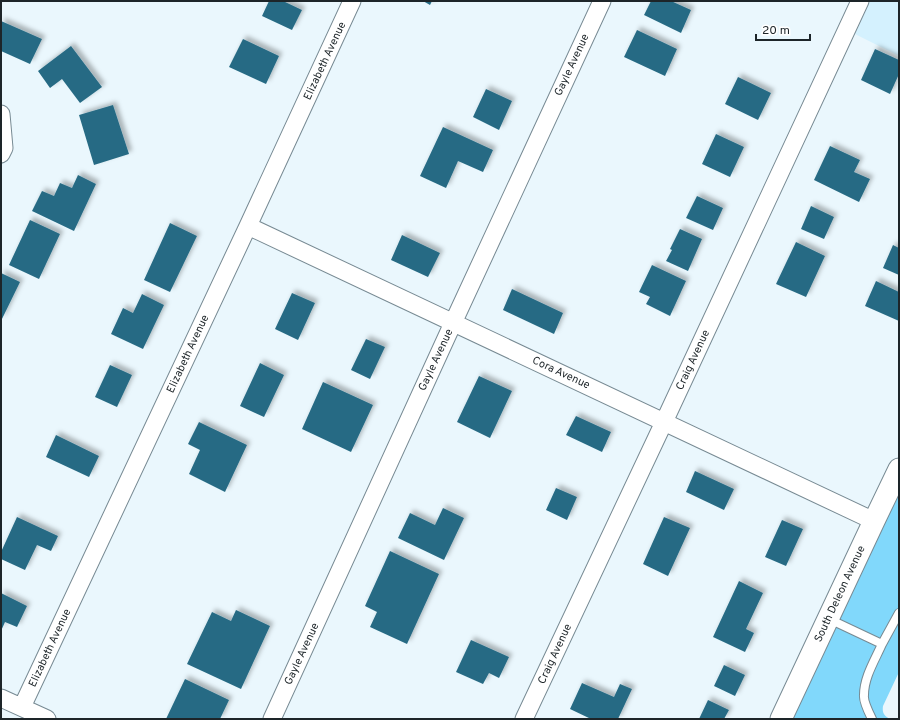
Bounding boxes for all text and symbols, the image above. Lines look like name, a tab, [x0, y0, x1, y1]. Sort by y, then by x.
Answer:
scale bar	[756, 16, 810, 42]
street label: Elizabeth Avenue	[301, 20, 349, 102]
text: 20 m	[762, 23, 790, 39]
street label: Gayle Avenue	[552, 32, 593, 98]
street label: Elizabeth Avenue	[164, 313, 212, 395]
street label: Gayle Avenue	[416, 327, 457, 393]
street label: Craig Avenue	[673, 328, 713, 392]
street label: Cora Avenue	[530, 354, 592, 392]
street label: South Deleon Avenue	[811, 543, 869, 645]
street label: Elizabeth Avenue	[26, 607, 74, 689]
street label: Gayle Avenue	[282, 621, 323, 687]
street label: Craig Avenue	[535, 622, 575, 686]

